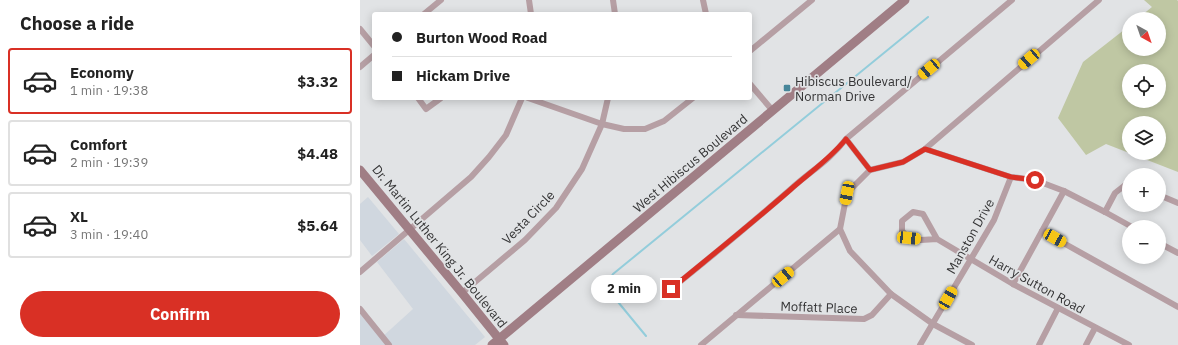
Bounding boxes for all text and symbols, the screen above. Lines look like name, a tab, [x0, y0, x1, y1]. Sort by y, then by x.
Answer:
text: Choose a ride	[20, 12, 134, 35]
north arrow	[1122, 12, 1166, 56]
map controls	[1122, 12, 1166, 264]
text: Burton Wood Road	[416, 28, 548, 47]
car	[1016, 47, 1042, 71]
car	[916, 57, 942, 81]
icon: car	[22, 63, 58, 99]
text: Economy	[70, 63, 134, 82]
button: locate	[1122, 64, 1166, 108]
text: Hickam Drive	[416, 66, 510, 85]
text: $3.32	[297, 72, 338, 91]
place label: Hibiscus Boulevard/ Norman Drive	[795, 73, 912, 105]
text: 1 min · 19:38	[70, 82, 148, 99]
marker: Hibiscus Boulevard/ Norman Drive	[782, 83, 792, 93]
street label: West Hibiscus Boulevard	[630, 110, 751, 216]
button: layers	[1122, 116, 1166, 160]
icon: car	[22, 135, 58, 171]
text: Comfort	[70, 135, 127, 154]
text: $4.48	[297, 144, 338, 163]
text: 2 min · 19:39	[70, 154, 148, 171]
street label: Dr. Martin Luther King Jr. Boulevard	[368, 161, 511, 331]
button: +	[1122, 168, 1166, 212]
route start	[1026, 171, 1044, 189]
car	[839, 180, 855, 206]
street label: Vesta Circle	[498, 187, 558, 248]
street label: Manston Drive	[943, 196, 998, 277]
icon: car	[22, 207, 58, 243]
text: XL	[70, 207, 88, 226]
text: $5.64	[297, 216, 338, 235]
button: −	[1122, 220, 1166, 264]
text: 3 min · 19:40	[70, 226, 148, 243]
car	[1042, 227, 1068, 249]
car	[896, 231, 922, 245]
street label: Harry Sutton Road	[986, 251, 1088, 318]
car	[770, 265, 796, 289]
callout: 2 min	[591, 275, 657, 303]
text: 2 min	[607, 280, 641, 297]
route end	[662, 280, 680, 298]
car	[937, 285, 959, 311]
button: Confirm	[20, 291, 340, 337]
street label: Moffatt Place	[780, 298, 858, 317]

